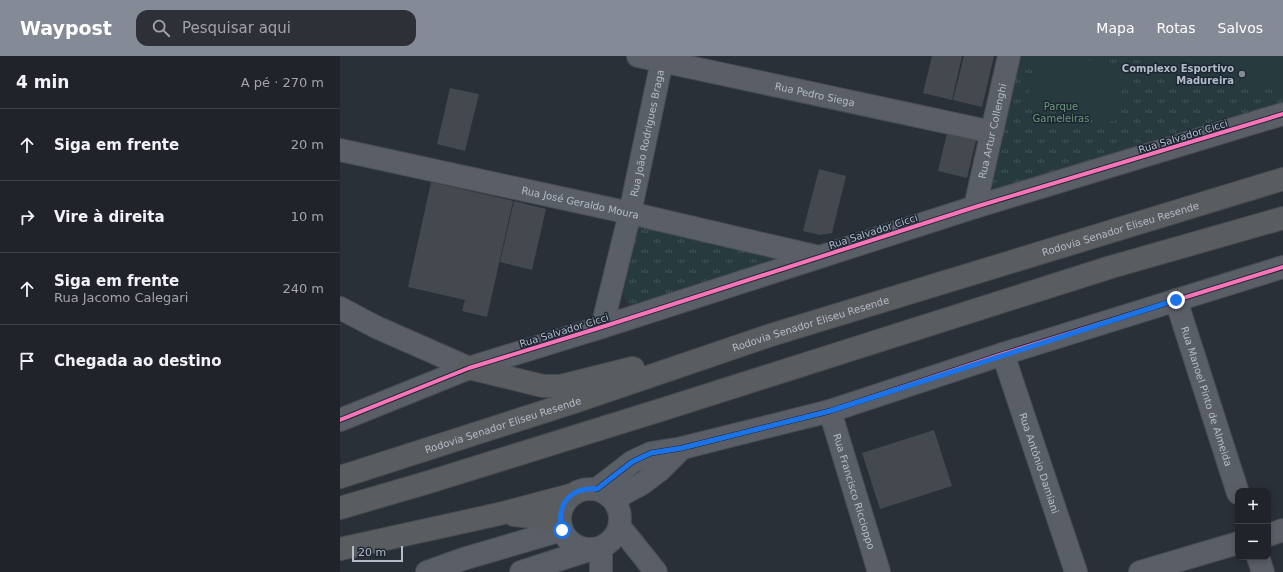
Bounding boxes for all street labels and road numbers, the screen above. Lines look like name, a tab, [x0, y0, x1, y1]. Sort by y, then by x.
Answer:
street label: Rua João Rodrigues Braga	[629, 69, 666, 198]
street label: Rua Pedro Siega	[774, 81, 856, 108]
street label: Rua Artur Collenghi	[977, 82, 1009, 180]
street label: Rua Salvador Cicci	[1137, 118, 1229, 155]
street label: Rua José Geraldo Moura	[521, 185, 640, 221]
street label: Rodovia Senador Eliseu Resende	[1041, 200, 1200, 258]
street label: Rua Salvador Cicci	[827, 212, 919, 251]
street label: Rodovia Senador Eliseu Resende	[731, 294, 890, 354]
street label: Rua Salvador Cicci	[518, 312, 610, 349]
street label: Rua Manoel Pinto de Almeida	[1179, 325, 1234, 468]
street label: Rodovia Senador Eliseu Resende	[423, 395, 583, 455]
street label: Rua Antônio Damiani	[1017, 411, 1061, 515]
street label: Rua Francisco Riccioppo	[831, 432, 877, 551]

